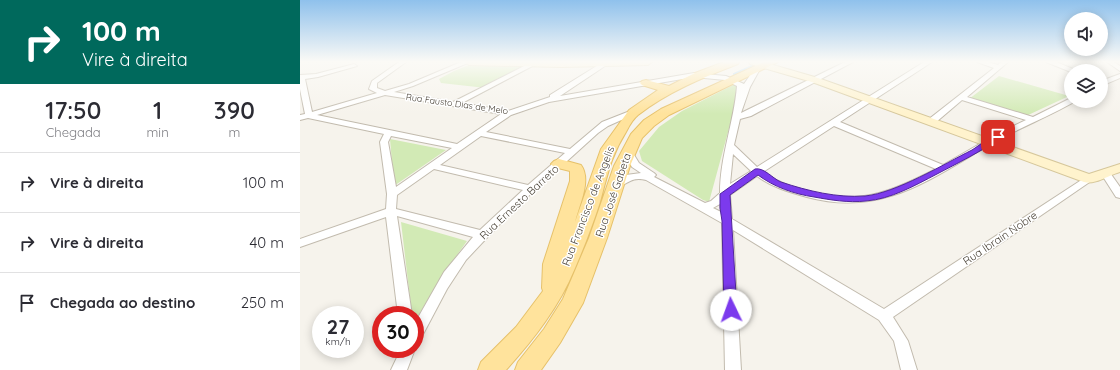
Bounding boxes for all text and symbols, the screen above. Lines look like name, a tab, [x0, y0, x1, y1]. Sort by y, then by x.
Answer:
map controls	[1064, 12, 1108, 108]
button: sound	[1064, 12, 1108, 56]
text: 100 m	[82, 13, 161, 48]
icon: right	[16, 16, 68, 68]
text: Vire à direita	[82, 48, 188, 71]
button: layers	[1064, 64, 1108, 108]
street label: Rua Fausto Dias de Melo	[405, 91, 509, 116]
text: 17:50	[45, 95, 101, 125]
text: 1	[153, 95, 162, 125]
text: 390	[214, 95, 255, 125]
pin	[981, 120, 1015, 154]
text: Chegada	[46, 124, 101, 140]
text: min	[147, 124, 169, 140]
text: m	[228, 124, 240, 140]
icon: arrive	[987, 126, 1009, 148]
street label: Rua Francisco de Angelis	[559, 144, 617, 268]
street label: Rua José Gabeta	[592, 151, 634, 239]
street label: Rua Ernesto Barreto	[476, 161, 562, 242]
icon: right	[16, 172, 38, 194]
text: Vire à direita	[50, 173, 144, 192]
text: 100 m	[243, 173, 284, 192]
street label: Rua Ibrain Nobre	[960, 208, 1040, 268]
icon: right	[16, 232, 38, 254]
text: Vire à direita	[50, 233, 144, 252]
text: 40 m	[249, 233, 284, 252]
position arrow	[710, 289, 752, 331]
icon: arrive	[16, 292, 38, 314]
text: Chegada ao destino	[50, 293, 195, 312]
text: 250 m	[241, 293, 284, 312]
speed limit sign: 30	[372, 306, 424, 358]
text: 27	[327, 314, 349, 339]
text: km/h	[325, 335, 351, 348]

